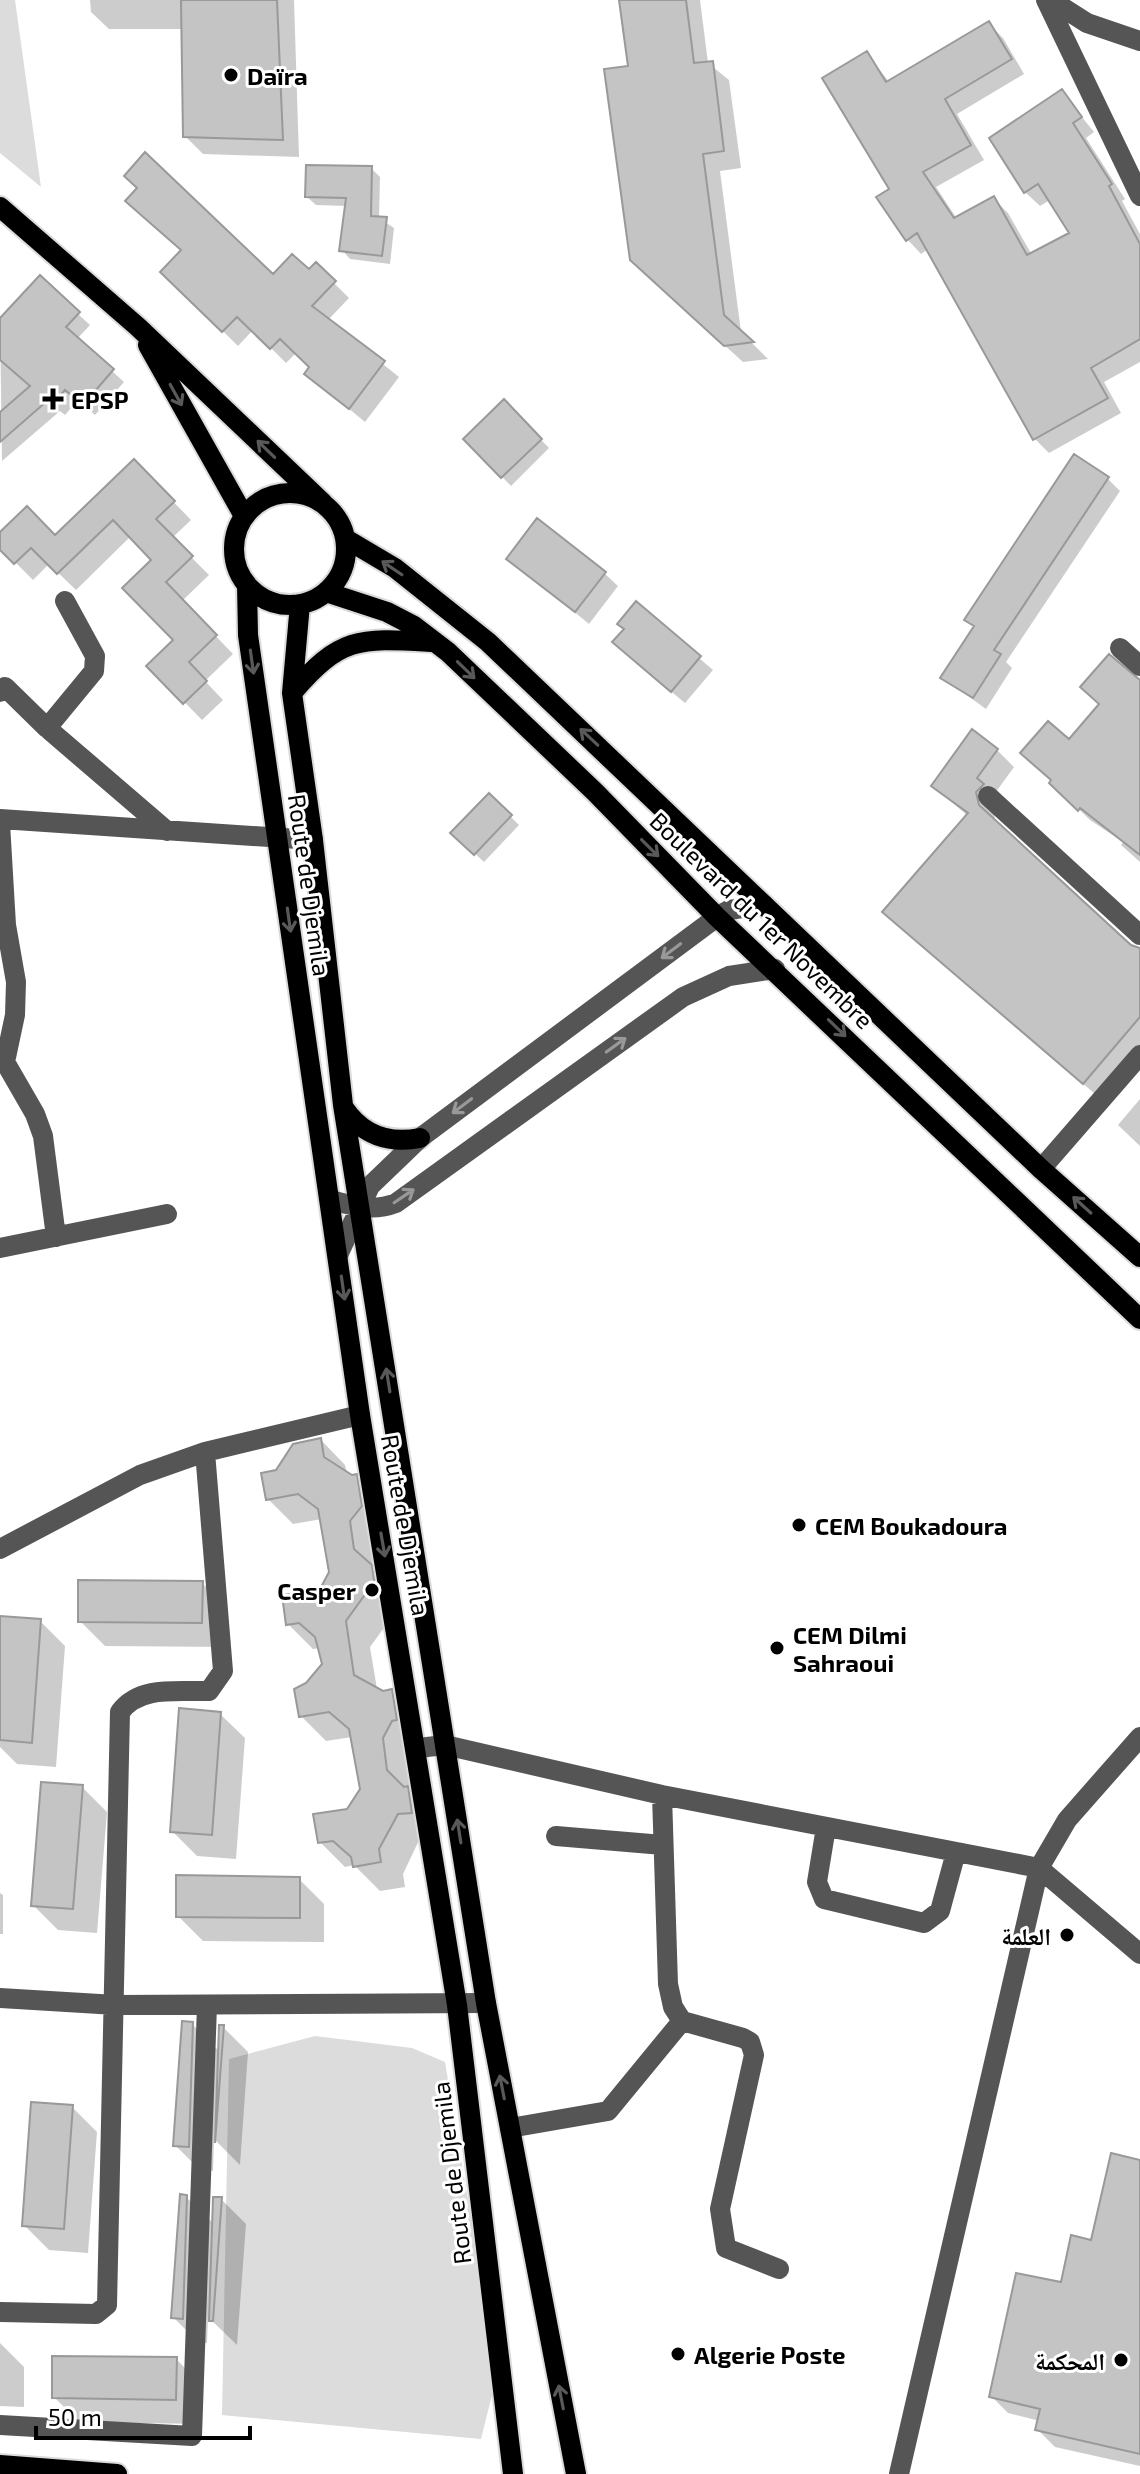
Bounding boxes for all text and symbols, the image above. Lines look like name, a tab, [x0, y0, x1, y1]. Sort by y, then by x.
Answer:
place label: Daïra	[247, 61, 308, 90]
marker: Daïra	[222, 66, 240, 84]
one-way arrow	[168, 383, 184, 406]
place label: EPSP	[71, 385, 129, 414]
marker: EPSP	[42, 388, 64, 410]
one-way arrow	[256, 439, 276, 458]
one-way arrow	[382, 559, 404, 576]
one-way arrow	[245, 649, 260, 674]
one-way arrow	[456, 660, 476, 679]
one-way arrow	[579, 728, 599, 747]
street label: Route de Djemila	[283, 792, 337, 978]
street label: Boulevard du 1er Novembre	[644, 806, 880, 1034]
one-way arrow	[640, 838, 659, 858]
one-way arrow	[282, 906, 297, 932]
one-way arrow	[661, 942, 682, 959]
one-way arrow	[827, 1019, 847, 1038]
one-way arrow	[604, 1037, 626, 1053]
one-way arrow	[452, 1098, 474, 1114]
one-way arrow	[393, 1188, 415, 1204]
one-way arrow	[1072, 1197, 1092, 1215]
one-way arrow	[336, 1275, 351, 1300]
one-way arrow	[379, 1368, 394, 1393]
street label: Route de Djemila	[376, 1432, 436, 1618]
place label: CEM Boukadoura	[815, 1511, 1008, 1540]
marker: CEM Boukadoura	[790, 1516, 808, 1534]
one-way arrow	[376, 1531, 391, 1557]
place label: Casper	[277, 1576, 357, 1605]
marker: Casper	[363, 1581, 381, 1599]
place label: CEM Dilmi Sahraoui	[793, 1620, 907, 1677]
marker: CEM Dilmi Sahraoui	[768, 1639, 786, 1657]
one-way arrow	[450, 1818, 465, 1844]
place label: العلمة	[1001, 1921, 1051, 1950]
marker: العلمة	[1058, 1926, 1076, 1944]
one-way arrow	[493, 2075, 508, 2100]
street label: Route de Djemila	[425, 2080, 477, 2266]
place label: Algerie Poste	[694, 2340, 846, 2369]
marker: Algerie Poste	[669, 2345, 687, 2363]
place label: المحكمة	[1035, 2346, 1105, 2375]
marker: المحكمة	[1112, 2351, 1130, 2369]
one-way arrow	[553, 2385, 568, 2411]
scale bar	[36, 2390, 250, 2440]
text: 50 m	[48, 2402, 102, 2431]

